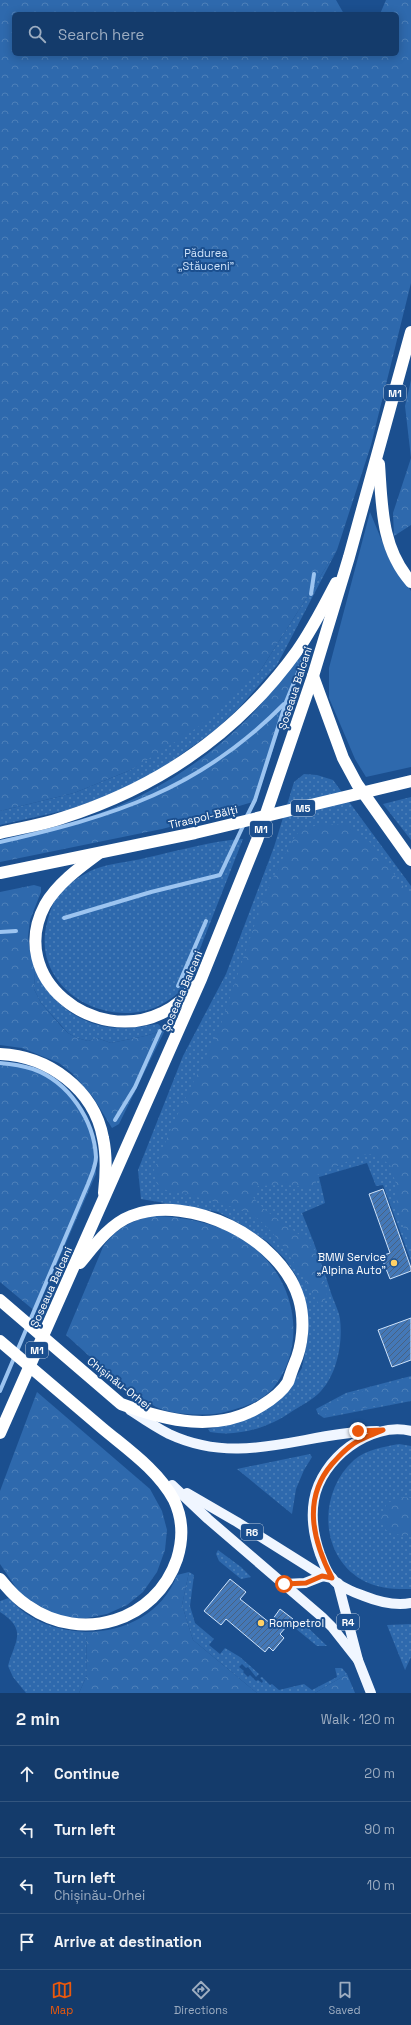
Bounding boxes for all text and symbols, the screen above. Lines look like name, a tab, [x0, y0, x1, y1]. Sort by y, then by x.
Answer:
search box	[12, 12, 399, 56]
icon: search	[26, 23, 48, 45]
text: Search here	[58, 25, 144, 44]
park label: Pădurea „Stăuceni”	[178, 246, 235, 273]
road number: M1	[384, 385, 406, 401]
street label: Șoseaua Balcani	[275, 644, 315, 731]
road number: M5	[291, 800, 315, 816]
street label: Tiraspol-Bălți	[167, 802, 239, 832]
road number: M1	[250, 821, 272, 837]
street label: Șoseaua Balcani	[159, 948, 205, 1034]
street label: Șoseaua Balcani	[27, 1244, 75, 1329]
place label: BMW Service „Alpina Auto”	[317, 1250, 386, 1277]
marker: BMW Service „Alpina Auto”	[389, 1258, 399, 1268]
road number: M1	[26, 1342, 48, 1358]
street label: Chișinău-Orhei	[84, 1354, 154, 1412]
route end	[349, 1422, 367, 1440]
road number: R6	[241, 1524, 263, 1540]
route start	[275, 1575, 293, 1593]
road number: R4	[337, 1614, 359, 1630]
place label: Rompetrol	[269, 1616, 324, 1630]
marker: Rompetrol	[256, 1618, 266, 1628]
text: 2 min	[16, 1708, 60, 1730]
text: Walk · 120 m	[321, 1711, 395, 1728]
icon: ahead	[16, 1763, 38, 1785]
text: Continue	[54, 1764, 120, 1783]
text: 20 m	[364, 1765, 395, 1782]
icon: left	[16, 1819, 38, 1841]
text: Turn left	[54, 1820, 116, 1839]
text: 90 m	[364, 1821, 395, 1838]
text: Turn left	[54, 1868, 116, 1887]
icon: left	[16, 1875, 38, 1897]
text: 10 m	[367, 1877, 395, 1894]
text: Chișinău-Orhei	[54, 1887, 145, 1904]
icon: arrive	[16, 1931, 38, 1953]
text: Arrive at destination	[54, 1932, 202, 1951]
tab: Map	[50, 1979, 73, 2017]
tab: Directions	[174, 1979, 228, 2017]
tab: Saved	[329, 1979, 361, 2017]

